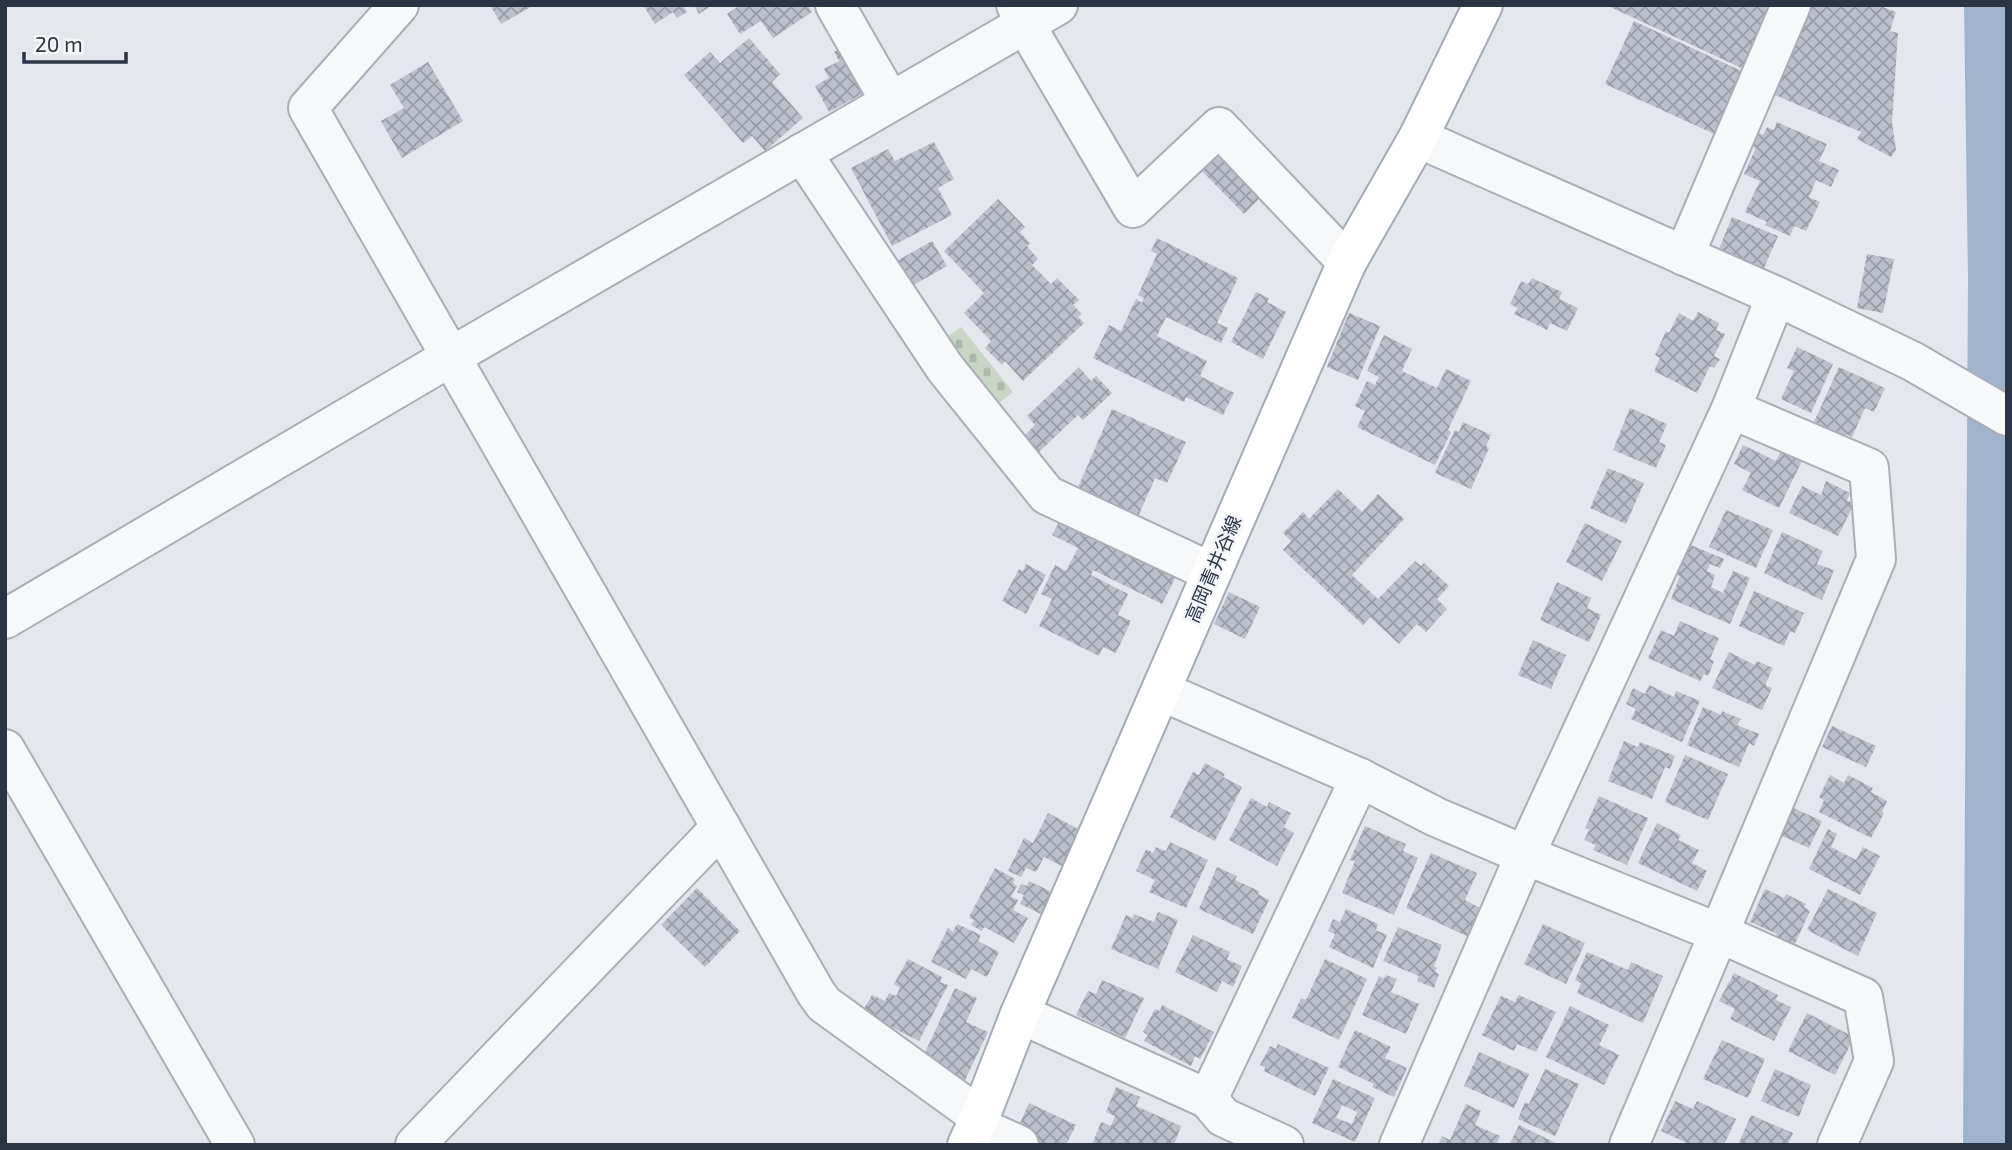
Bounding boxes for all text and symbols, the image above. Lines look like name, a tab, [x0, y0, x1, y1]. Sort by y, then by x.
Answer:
scale bar	[24, 21, 126, 65]
text: 20 m	[35, 31, 83, 56]
street label: 高岡青井谷線	[1180, 512, 1245, 626]

